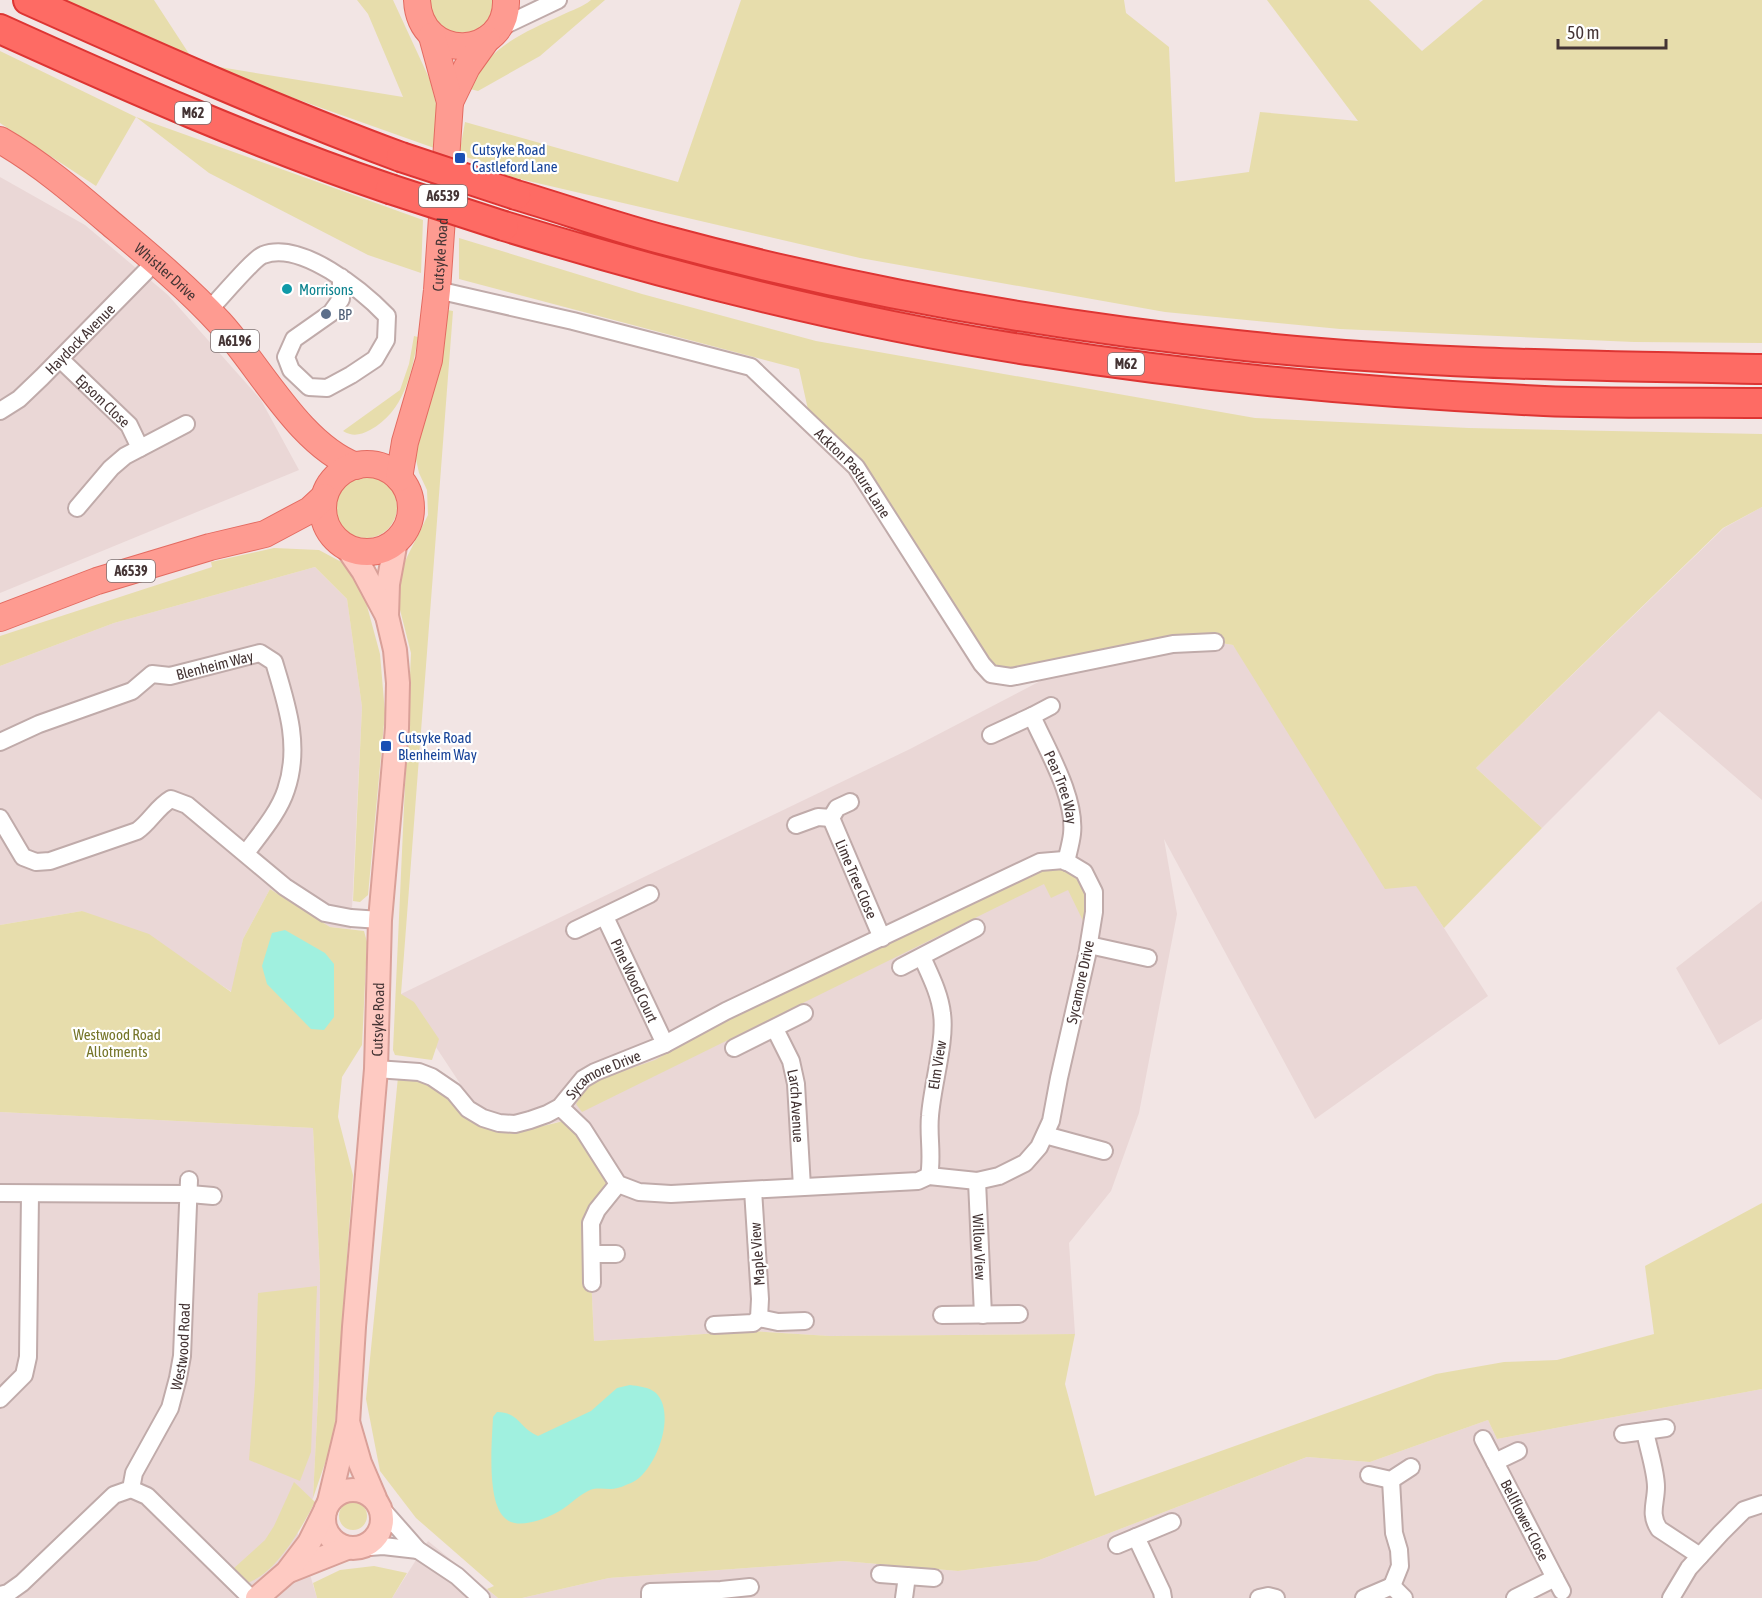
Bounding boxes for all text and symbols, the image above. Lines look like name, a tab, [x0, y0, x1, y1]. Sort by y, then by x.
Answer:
scale bar	[1558, 12, 1666, 50]
text: 50 m	[1567, 22, 1599, 43]
road number: M62	[175, 102, 211, 124]
place label: Cutsyke Road Castleford Lane	[472, 141, 558, 175]
marker: Cutsyke Road Castleford Lane	[453, 151, 467, 165]
road number: A6539	[419, 185, 467, 207]
street label: Cutsyke Road	[428, 217, 450, 292]
street label: Whistler Drive	[131, 239, 201, 304]
place label: Morrisons	[299, 281, 353, 298]
marker: Morrisons	[280, 282, 294, 296]
street label: Haydock Avenue	[41, 300, 118, 377]
place label: BP	[338, 306, 352, 323]
marker: BP	[319, 307, 333, 321]
road number: A6196	[211, 330, 259, 352]
road number: M62	[1108, 353, 1144, 375]
street label: Epsom Close	[73, 371, 134, 430]
street label: Ackton Pasture Lane	[812, 424, 895, 521]
road number: A6539	[107, 560, 155, 582]
street label: Blenheim Way	[174, 647, 255, 683]
place label: Cutsyke Road Blenheim Way	[398, 729, 477, 763]
marker: Cutsyke Road Blenheim Way	[379, 739, 393, 753]
street label: Pear Tree Way	[1041, 748, 1081, 825]
street label: Lime Tree Close	[832, 837, 881, 921]
street label: Pine Wood Court	[608, 936, 662, 1025]
street label: Sycamore Drive	[1063, 938, 1097, 1025]
street label: Cutsyke Road	[368, 982, 387, 1056]
park label: Westwood Road Allotments	[73, 1026, 161, 1060]
street label: Elm View	[925, 1039, 949, 1091]
street label: Sycamore Drive	[562, 1046, 643, 1102]
street label: Larch Avenue	[784, 1067, 808, 1143]
street label: Willow View	[970, 1213, 990, 1281]
street label: Maple View	[746, 1222, 768, 1286]
street label: Westwood Road	[167, 1303, 193, 1392]
street label: Bellflower Close	[1497, 1477, 1553, 1563]

